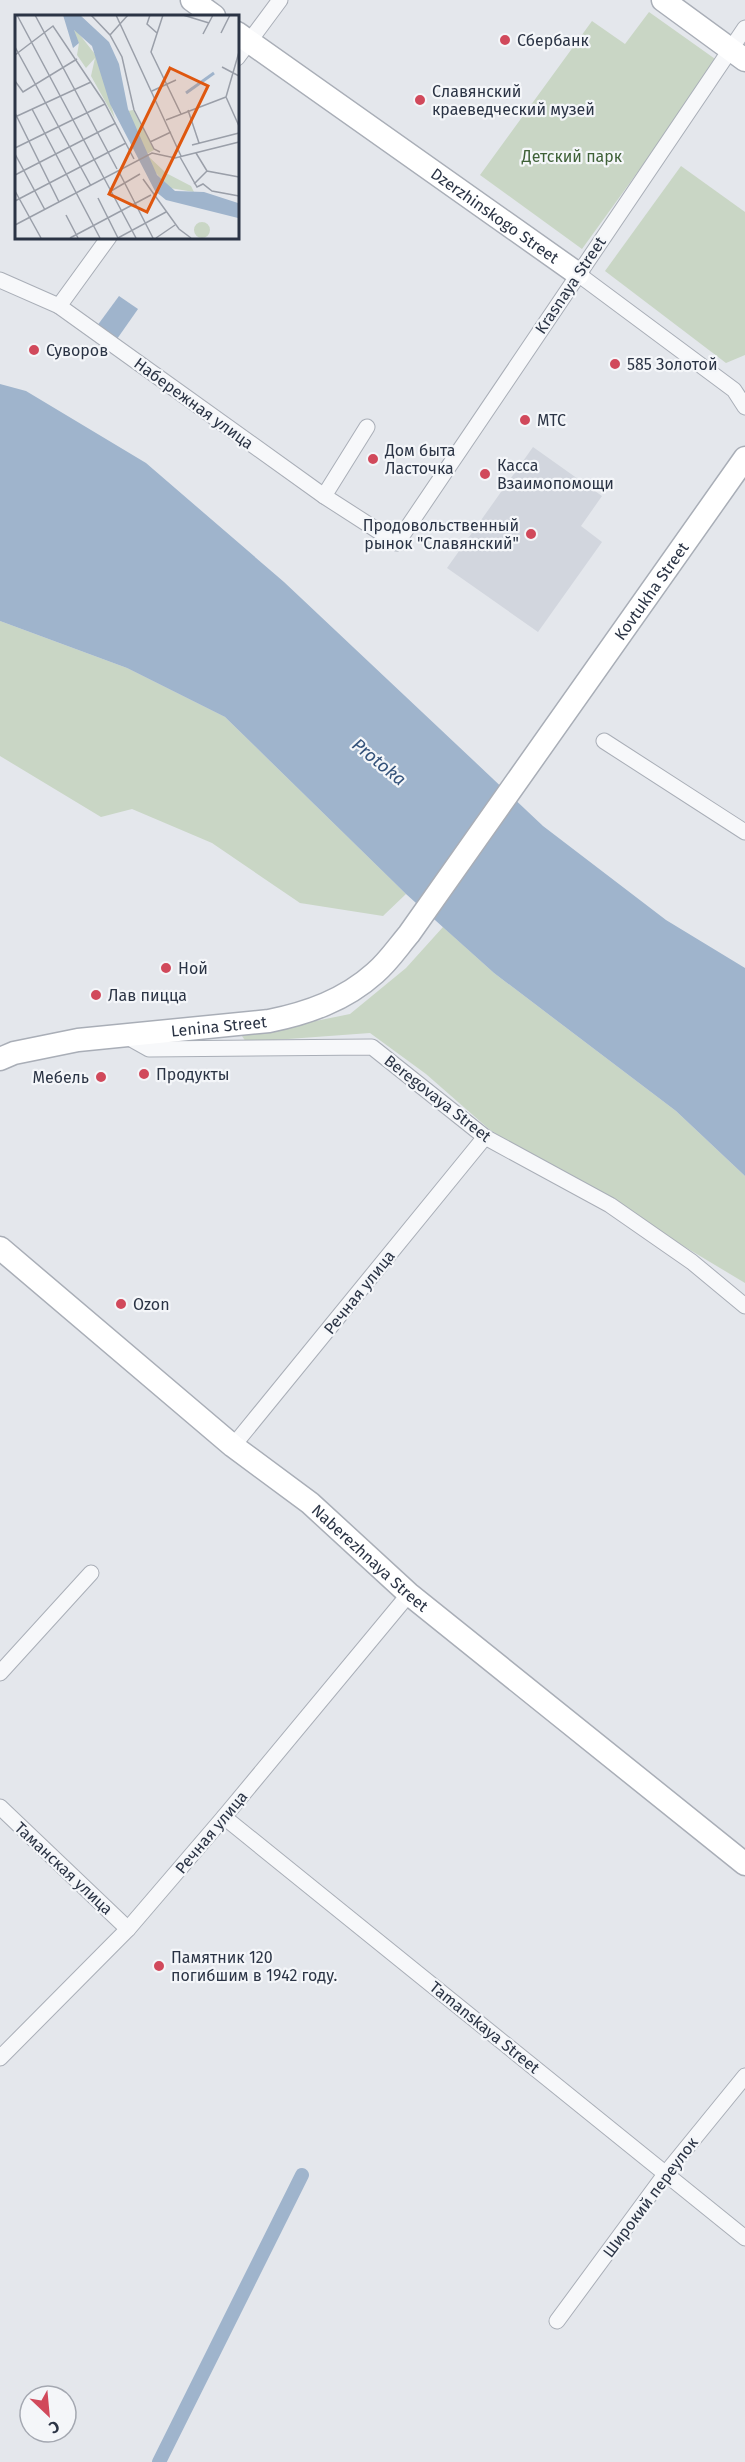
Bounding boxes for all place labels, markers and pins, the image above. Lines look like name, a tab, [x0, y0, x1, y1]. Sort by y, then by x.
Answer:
place label: Сбербанк	[517, 31, 589, 50]
marker: Сбербанк	[498, 33, 512, 47]
place label: Славянский краеведческий музей	[432, 82, 595, 119]
marker: Славянский краеведческий музей	[413, 93, 427, 107]
place label: Суворов	[46, 341, 108, 360]
marker: Суворов	[27, 343, 41, 357]
place label: 585 Золотой	[627, 355, 718, 374]
marker: 585 Золотой	[608, 357, 622, 371]
place label: МТС	[537, 411, 566, 430]
marker: МТС	[518, 413, 532, 427]
place label: Дом быта Ласточка	[384, 441, 455, 478]
marker: Дом быта Ласточка	[366, 452, 380, 466]
place label: Касса Взаимопомощи	[497, 456, 614, 493]
marker: Касса Взаимопомощи	[478, 467, 492, 481]
place label: Продовольственный рынок "Славянский"	[363, 516, 519, 553]
marker: Продовольственный рынок "Славянский"	[524, 527, 538, 541]
place label: Ной	[178, 959, 208, 978]
marker: Ной	[159, 961, 173, 975]
place label: Лав пицца	[108, 986, 187, 1005]
marker: Лав пицца	[89, 988, 103, 1002]
place label: Продукты	[156, 1065, 230, 1084]
marker: Продукты	[137, 1067, 151, 1081]
place label: Мебель	[33, 1068, 89, 1087]
marker: Мебель	[94, 1070, 108, 1084]
place label: Ozon	[133, 1295, 170, 1314]
marker: Ozon	[114, 1297, 128, 1311]
place label: Памятник 120 погибшим в 1942 году.	[171, 1948, 337, 1985]
marker: Памятник 120 погибшим в 1942 году.	[152, 1959, 166, 1973]

